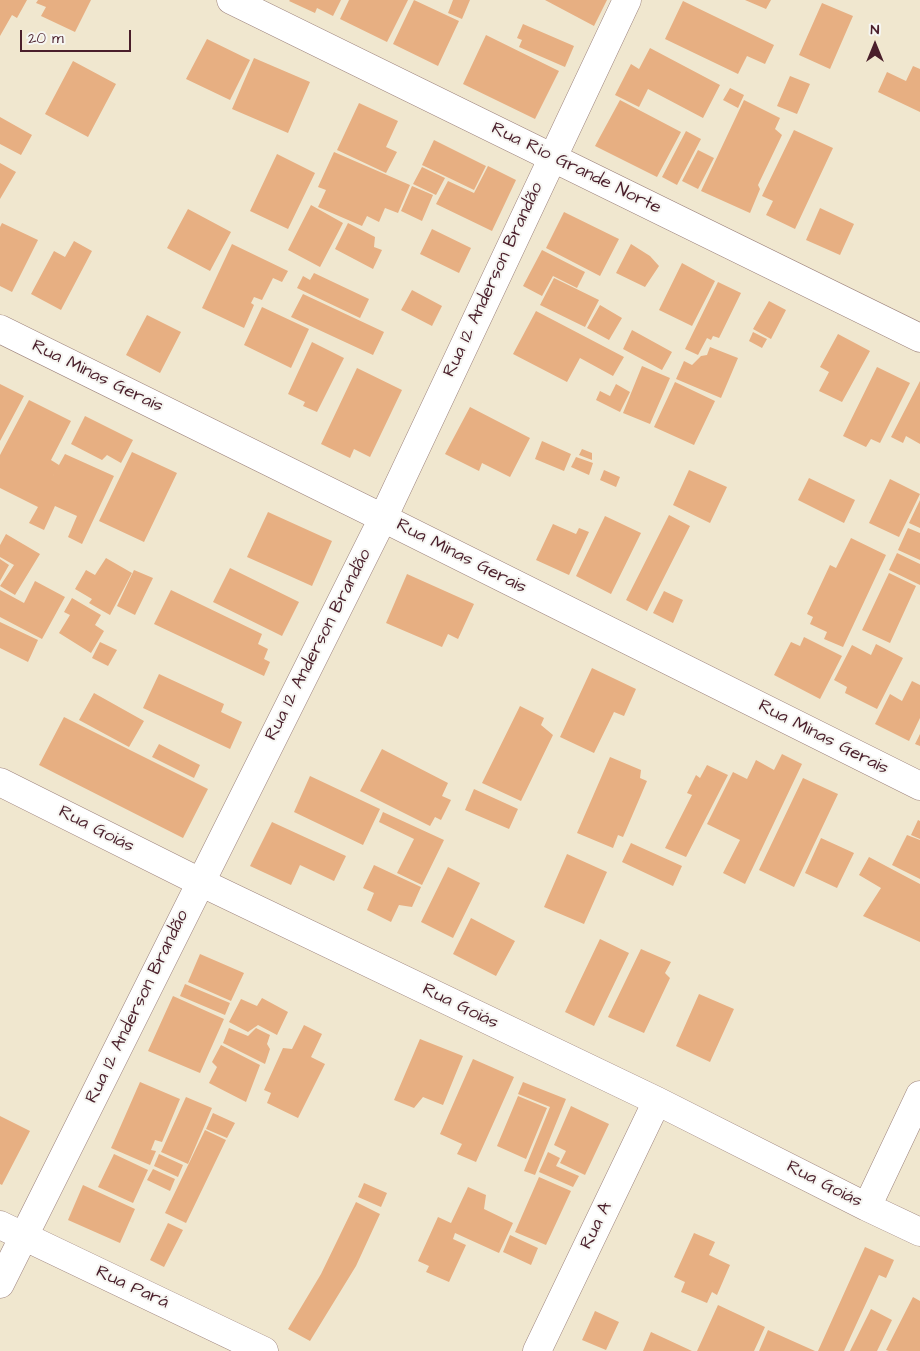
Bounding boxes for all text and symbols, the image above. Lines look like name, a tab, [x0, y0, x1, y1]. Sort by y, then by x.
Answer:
scale bar	[22, 20, 134, 52]
north arrow	[850, 20, 900, 70]
text: N	[871, 20, 879, 40]
text: 20 m	[28, 28, 64, 49]
street label: Rua Rio Grande Norte	[488, 118, 664, 220]
street label: Rua 12 Anderson Brandão	[439, 179, 549, 381]
street label: Rua Minas Gerais	[28, 336, 166, 418]
street label: Rua Minas Gerais	[392, 515, 530, 599]
street label: Rua 12 Anderson Brandão	[261, 545, 377, 745]
street label: Rua Minas Gerais	[754, 696, 892, 780]
street label: Rua Goiás	[55, 802, 137, 858]
street label: Rua 12 Anderson Brandão	[82, 907, 194, 1107]
street label: Rua Goiás	[418, 979, 502, 1035]
street label: Rua Goiás	[783, 1157, 865, 1213]
street label: Rua A	[576, 1199, 618, 1253]
street label: Rua Pará	[92, 1262, 172, 1314]

